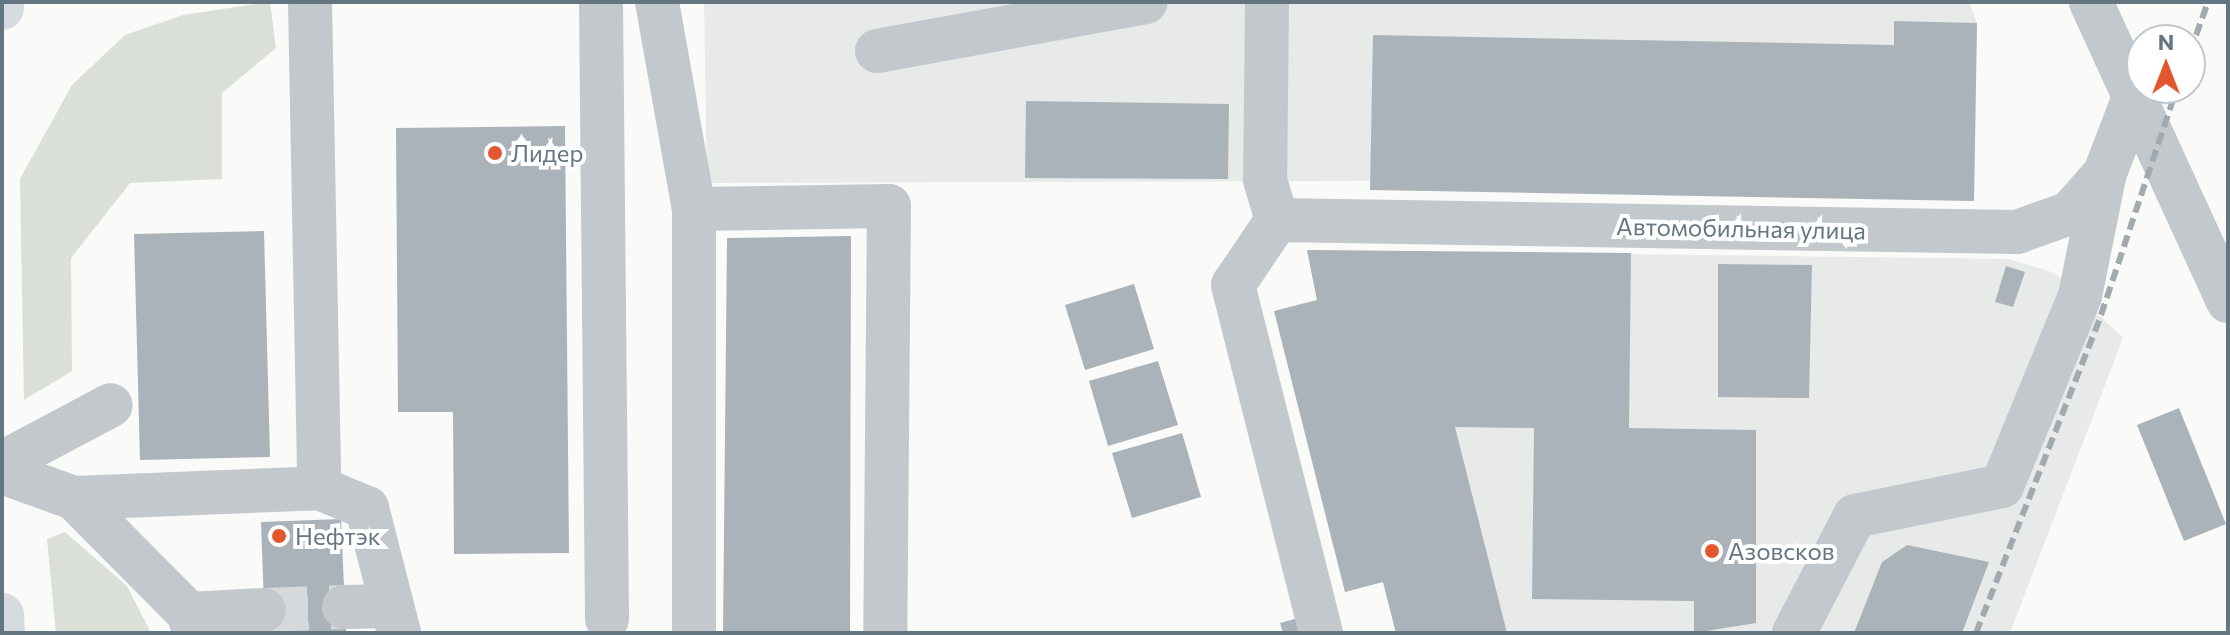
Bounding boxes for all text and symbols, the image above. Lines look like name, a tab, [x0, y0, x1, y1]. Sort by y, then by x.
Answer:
north arrow	[2126, 24, 2206, 104]
text: N	[2158, 28, 2174, 55]
place label: Лидер	[511, 139, 584, 167]
marker: Лидер	[486, 144, 504, 162]
street label: Автомобильная улица	[1616, 211, 1866, 245]
place label: Нефтэк	[295, 522, 381, 550]
marker: Нефтэк	[270, 527, 288, 545]
place label: Азовсков	[1728, 537, 1834, 565]
marker: Азовсков	[1703, 542, 1721, 560]

